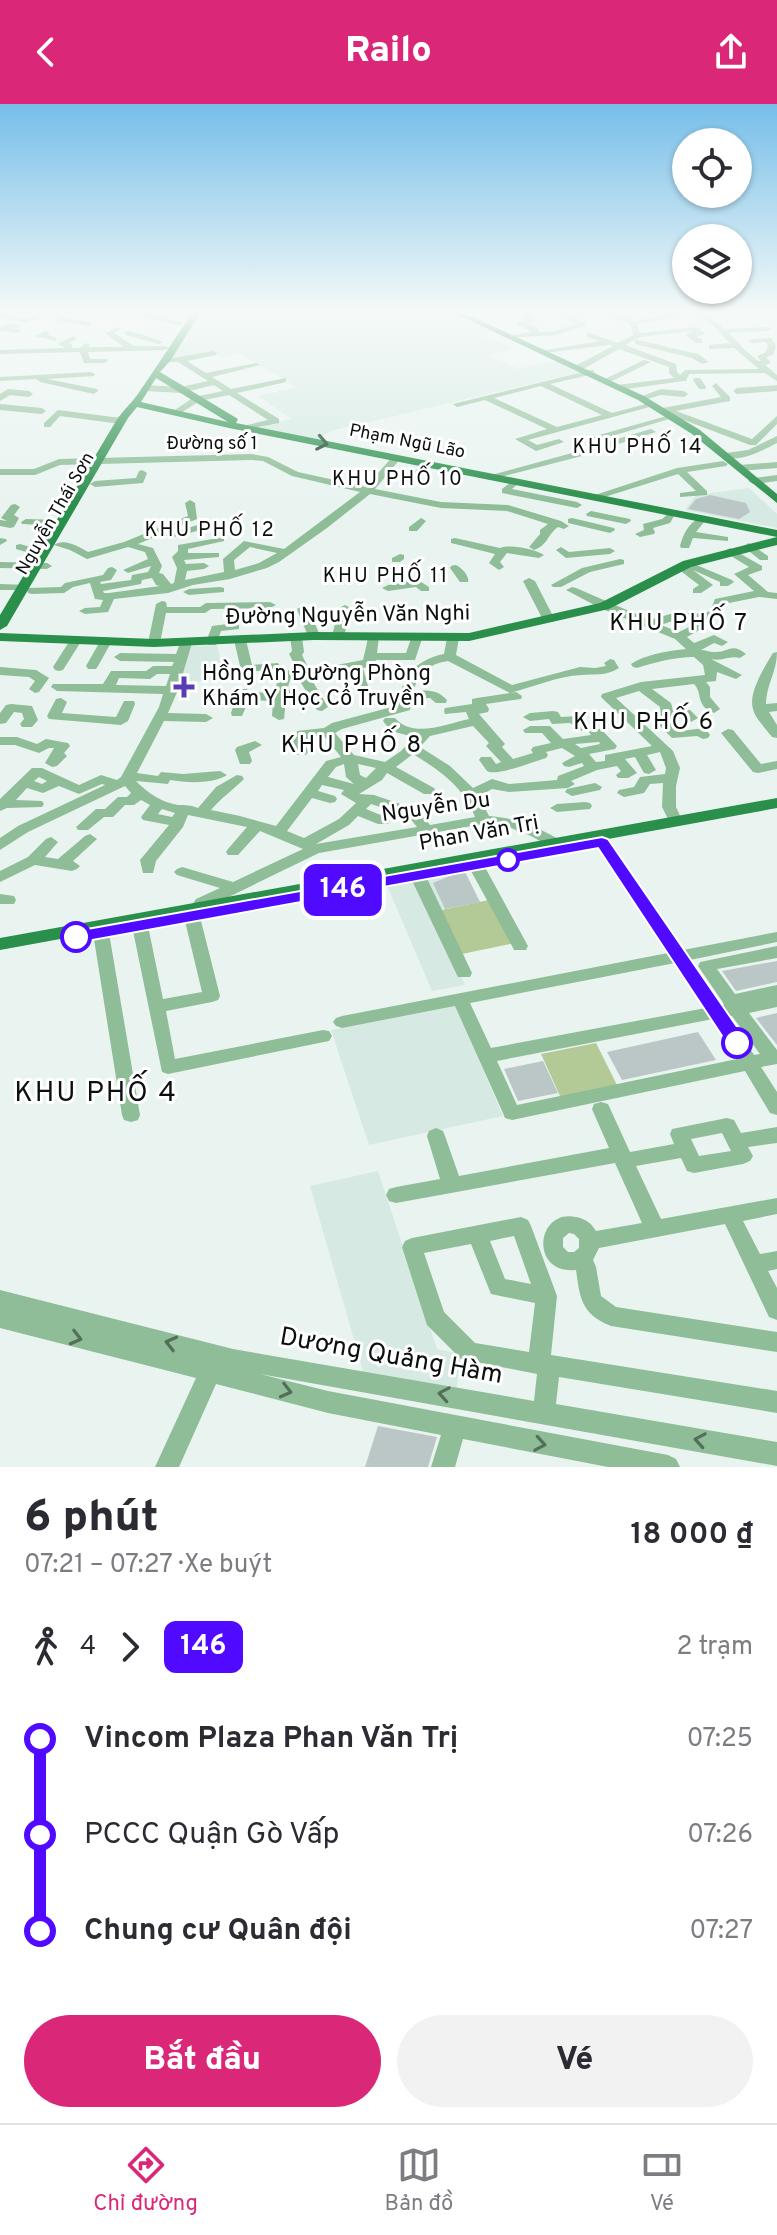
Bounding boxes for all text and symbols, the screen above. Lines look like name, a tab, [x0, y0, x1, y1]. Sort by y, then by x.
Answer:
text: Railo	[345, 29, 432, 75]
icon: back	[24, 30, 68, 74]
icon: share	[709, 30, 753, 74]
map controls	[672, 128, 752, 304]
button: locate	[672, 128, 752, 208]
button: layers	[672, 224, 752, 304]
street label: Phạm Ngũ Lão	[347, 419, 467, 465]
district label: KHU PHỐ 14	[572, 430, 704, 461]
street label: Đường số 1	[167, 432, 257, 456]
one-way arrow	[316, 434, 329, 451]
street label: Nguyễn Thái Sơn	[10, 447, 100, 580]
district label: KHU PHỐ 10	[332, 462, 464, 493]
district label: KHU PHỐ 12	[144, 513, 276, 544]
district label: KHU PHỐ 11	[323, 559, 449, 590]
street label: Đường Nguyễn Văn Nghi	[225, 598, 471, 632]
district label: KHU PHỐ 7	[609, 603, 749, 639]
place label: Hồng An Đường Phòng Khám Y Học Cổ Truyền	[202, 659, 431, 713]
marker: Hồng An Đường Phòng Khám Y Học Cổ Truyền	[173, 676, 195, 698]
district label: KHU PHỐ 6	[573, 702, 715, 738]
district label: KHU PHỐ 8	[281, 725, 423, 761]
street label: Nguyễn Du	[380, 785, 492, 829]
street label: Phan Văn Trị	[417, 810, 541, 858]
unlabelled marker	[497, 849, 519, 871]
line badge: 146	[297, 864, 389, 916]
text: 146	[320, 872, 366, 908]
unlabelled marker	[61, 922, 91, 952]
unlabelled marker	[722, 1028, 752, 1058]
district label: KHU PHỐ 4	[14, 1070, 178, 1112]
street label: Dương Quảng Hàm	[277, 1321, 505, 1393]
one-way arrow	[68, 1328, 82, 1345]
one-way arrow	[164, 1336, 178, 1353]
one-way arrow	[278, 1382, 292, 1399]
one-way arrow	[438, 1387, 451, 1404]
one-way arrow	[693, 1433, 707, 1450]
one-way arrow	[534, 1434, 547, 1451]
text: 6 phút	[24, 1491, 159, 1547]
text: 18 000 ₫	[630, 1517, 753, 1554]
text: 07:21 – 07:27 · Xe buýt	[24, 1549, 272, 1582]
icon: walk	[24, 1625, 68, 1669]
icon: forward	[108, 1625, 152, 1669]
text: 146	[180, 1629, 227, 1665]
text: 4	[80, 1631, 96, 1664]
text: 2 trạm	[677, 1631, 753, 1664]
text: Vincom Plaza Phan Văn Trị	[84, 1721, 458, 1758]
text: 07:25	[687, 1723, 753, 1756]
text: PCCC Quận Gò Vấp	[84, 1817, 340, 1854]
text: 07:26	[687, 1819, 753, 1852]
text: Chung cư Quân đội	[84, 1913, 352, 1950]
text: 07:27	[689, 1915, 753, 1948]
button: Bắt đầu	[24, 2015, 381, 2107]
button: Vé	[397, 2015, 753, 2107]
tab: Chỉ đường	[93, 2143, 198, 2218]
tab: Bản đồ	[385, 2143, 453, 2218]
tab: Vé	[640, 2143, 684, 2218]

